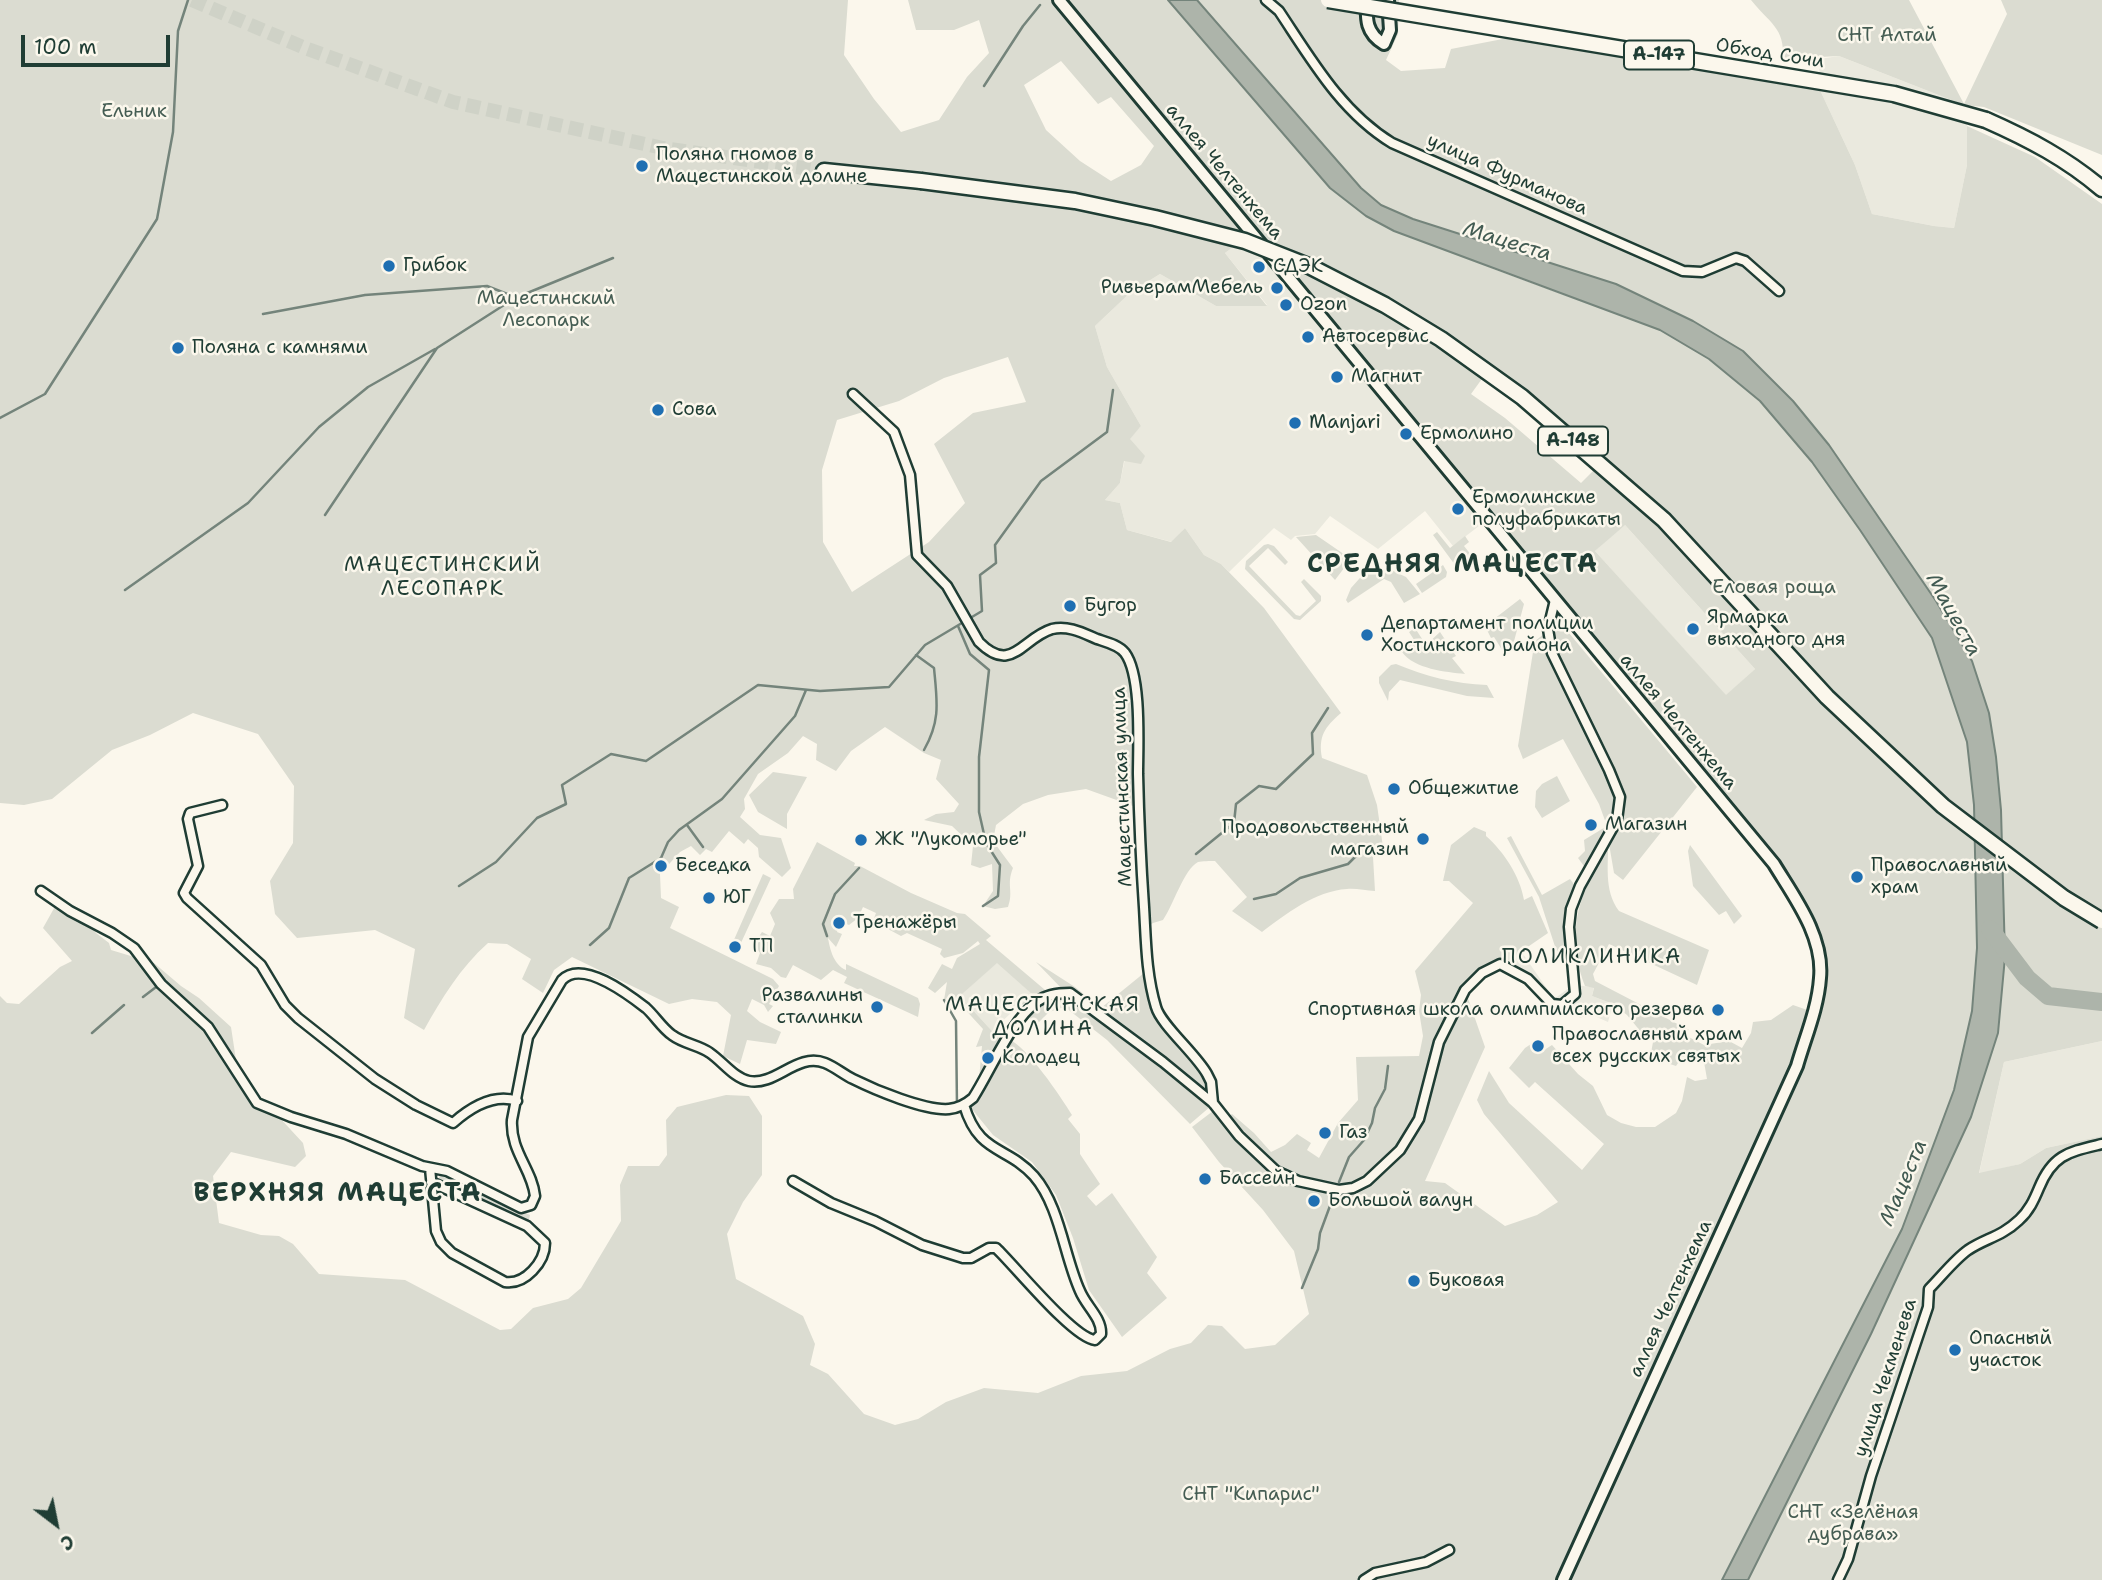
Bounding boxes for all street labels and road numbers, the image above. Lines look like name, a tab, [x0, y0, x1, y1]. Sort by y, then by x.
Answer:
street label: Обход Сочи	[1714, 34, 1826, 74]
road number: А-147	[1624, 40, 1694, 70]
street label: аллея Челтенхема	[1160, 99, 1288, 245]
street label: улица Фурманова	[1423, 129, 1591, 221]
road number: А-148	[1538, 426, 1608, 456]
street label: аллея Челтенхема	[1614, 649, 1742, 795]
street label: Мацестинская улица	[1108, 687, 1138, 887]
street label: аллея Челтенхема	[1625, 1217, 1717, 1381]
street label: улица Чекменева	[1850, 1296, 1922, 1460]

